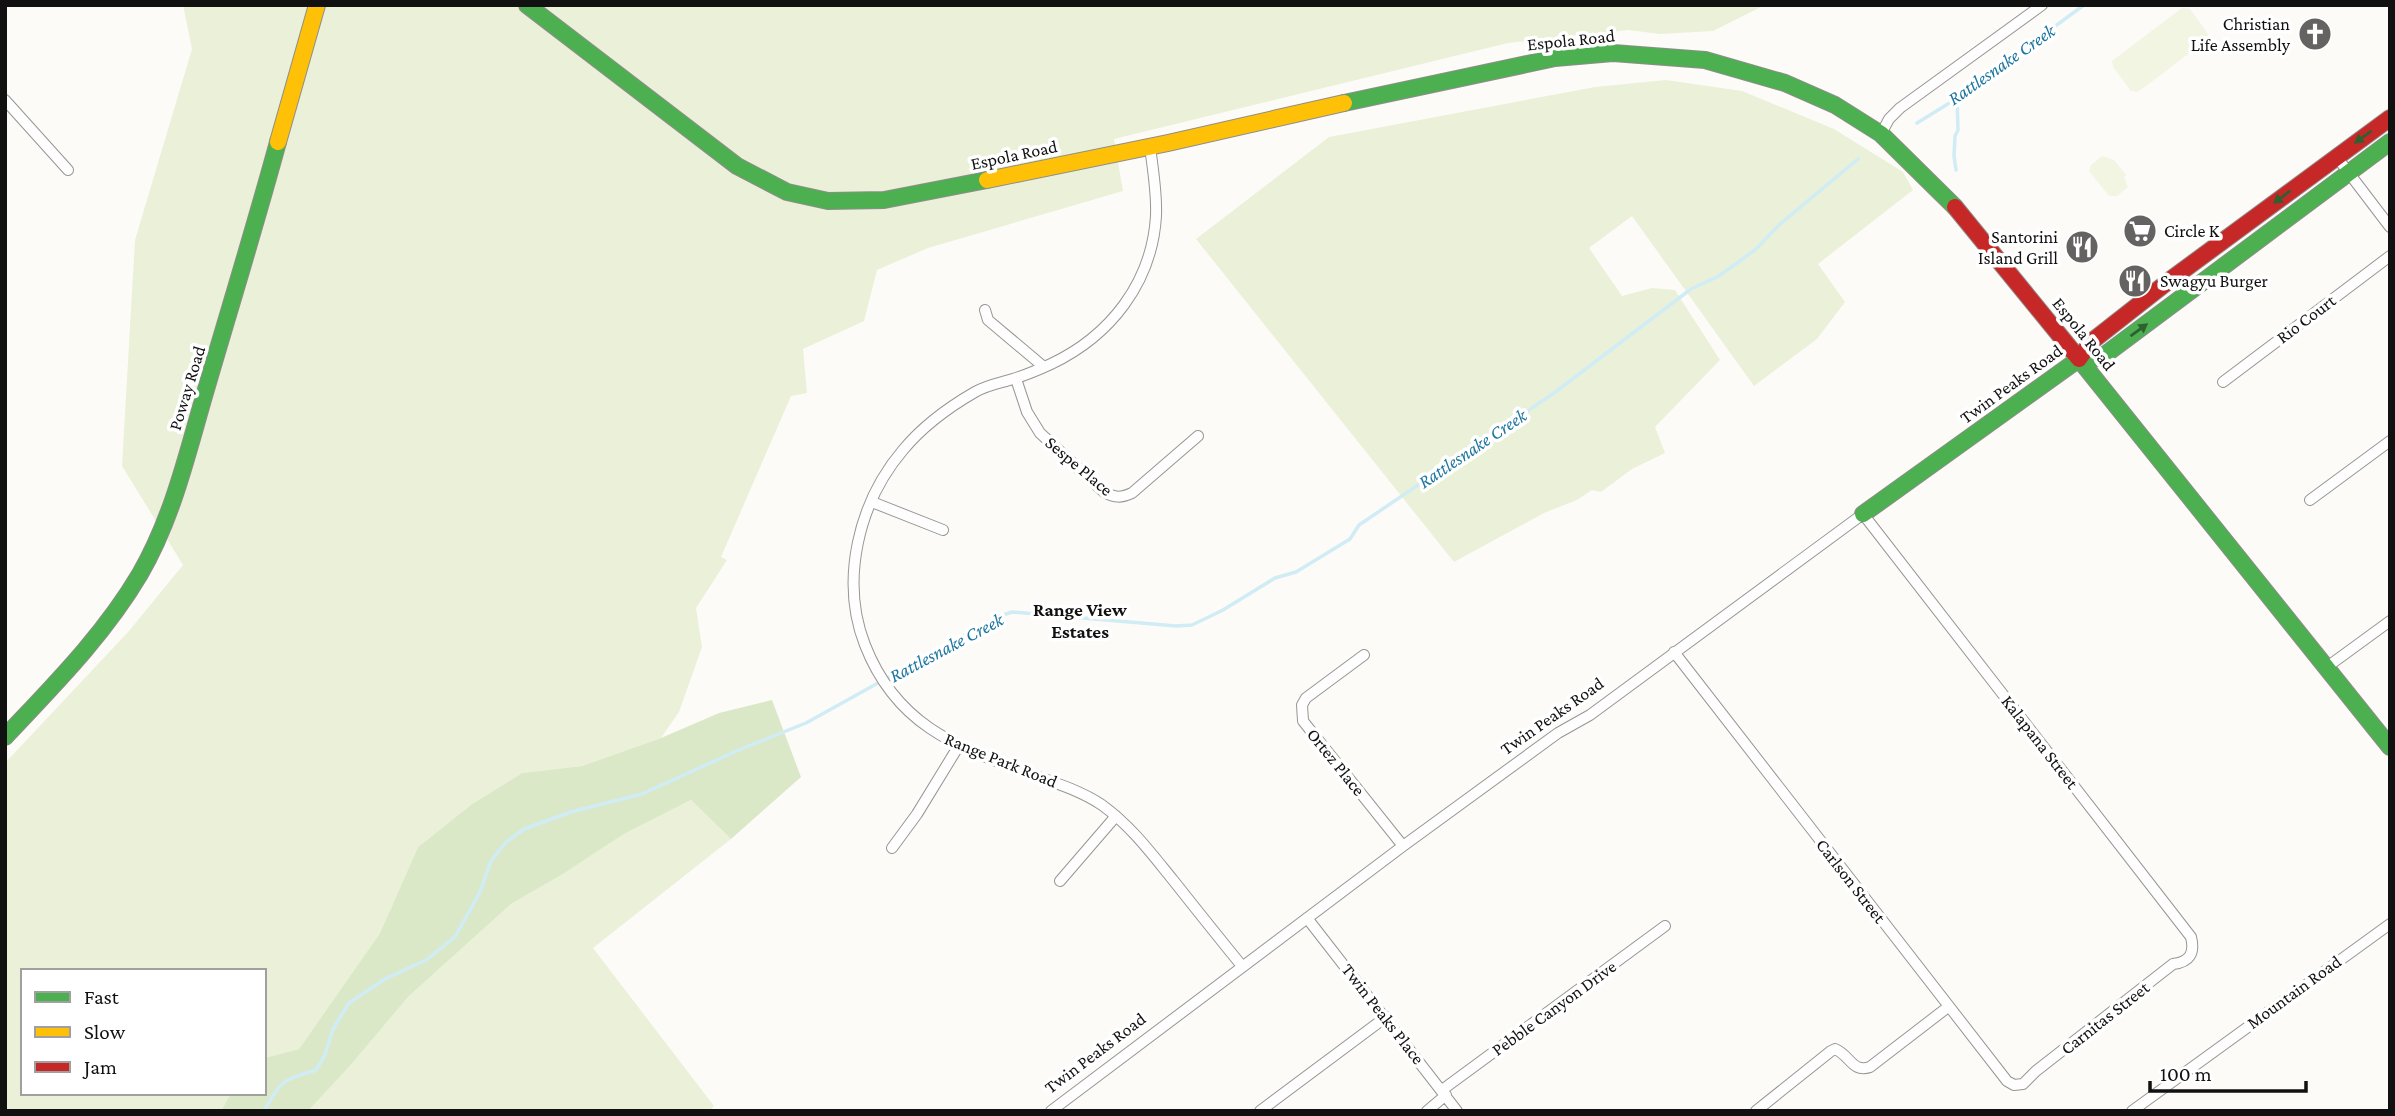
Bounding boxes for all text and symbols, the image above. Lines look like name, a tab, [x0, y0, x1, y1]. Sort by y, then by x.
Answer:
place label: Christian Life Assembly	[2191, 14, 2291, 55]
church icon: Christian Life Assembly	[2296, 15, 2334, 53]
water label: Rattlesnake Creek	[1944, 19, 2059, 109]
street label: Espola Road	[1526, 25, 1616, 55]
one-way arrow	[2354, 130, 2372, 144]
street label: Espola Road	[969, 136, 1060, 174]
one-way arrow	[2272, 190, 2291, 204]
supermarket icon: Circle K	[2121, 212, 2159, 250]
place label: Circle K	[2164, 221, 2220, 241]
place label: Santorini Island Grill	[1978, 227, 2058, 268]
restaurant icon: Santorini Island Grill	[2063, 228, 2101, 266]
restaurant icon: Swagyu Burger	[2116, 262, 2154, 300]
place label: Swagyu Burger	[2160, 271, 2269, 291]
street label: Rio Court	[2273, 290, 2340, 348]
street label: Espola Road	[2048, 293, 2120, 375]
one-way arrow	[2130, 324, 2148, 338]
street label: Twin Peaks Road	[1956, 340, 2066, 428]
street label: Poway Road	[165, 343, 209, 433]
water label: Rattlesnake Creek	[1414, 404, 1531, 492]
street label: Sespe Place	[1041, 432, 1117, 500]
district label: Range View Estates	[1033, 599, 1128, 642]
water label: Rattlesnake Creek	[886, 608, 1007, 686]
street label: Twin Peaks Road	[1497, 673, 1608, 759]
street label: Kalapana Street	[1997, 691, 2083, 793]
street label: Ortez Place	[1303, 724, 1369, 800]
street label: Range Park Road	[942, 728, 1061, 792]
street label: Carlson Street	[1812, 835, 1891, 928]
street label: Mountain Road	[2243, 951, 2345, 1033]
street label: Pebble Canyon Drive	[1488, 956, 1620, 1060]
street label: Twin Peaks Place	[1338, 960, 1429, 1068]
legend	[21, 969, 266, 1095]
street label: Carnitas Street	[2057, 977, 2154, 1059]
text: Fast	[84, 985, 120, 1009]
street label: Twin Peaks Road	[1041, 1008, 1150, 1097]
text: Slow	[84, 1020, 126, 1044]
scale bar	[2150, 1050, 2306, 1094]
text: Jam	[82, 1055, 117, 1079]
text: 100 m	[2160, 1062, 2212, 1086]

